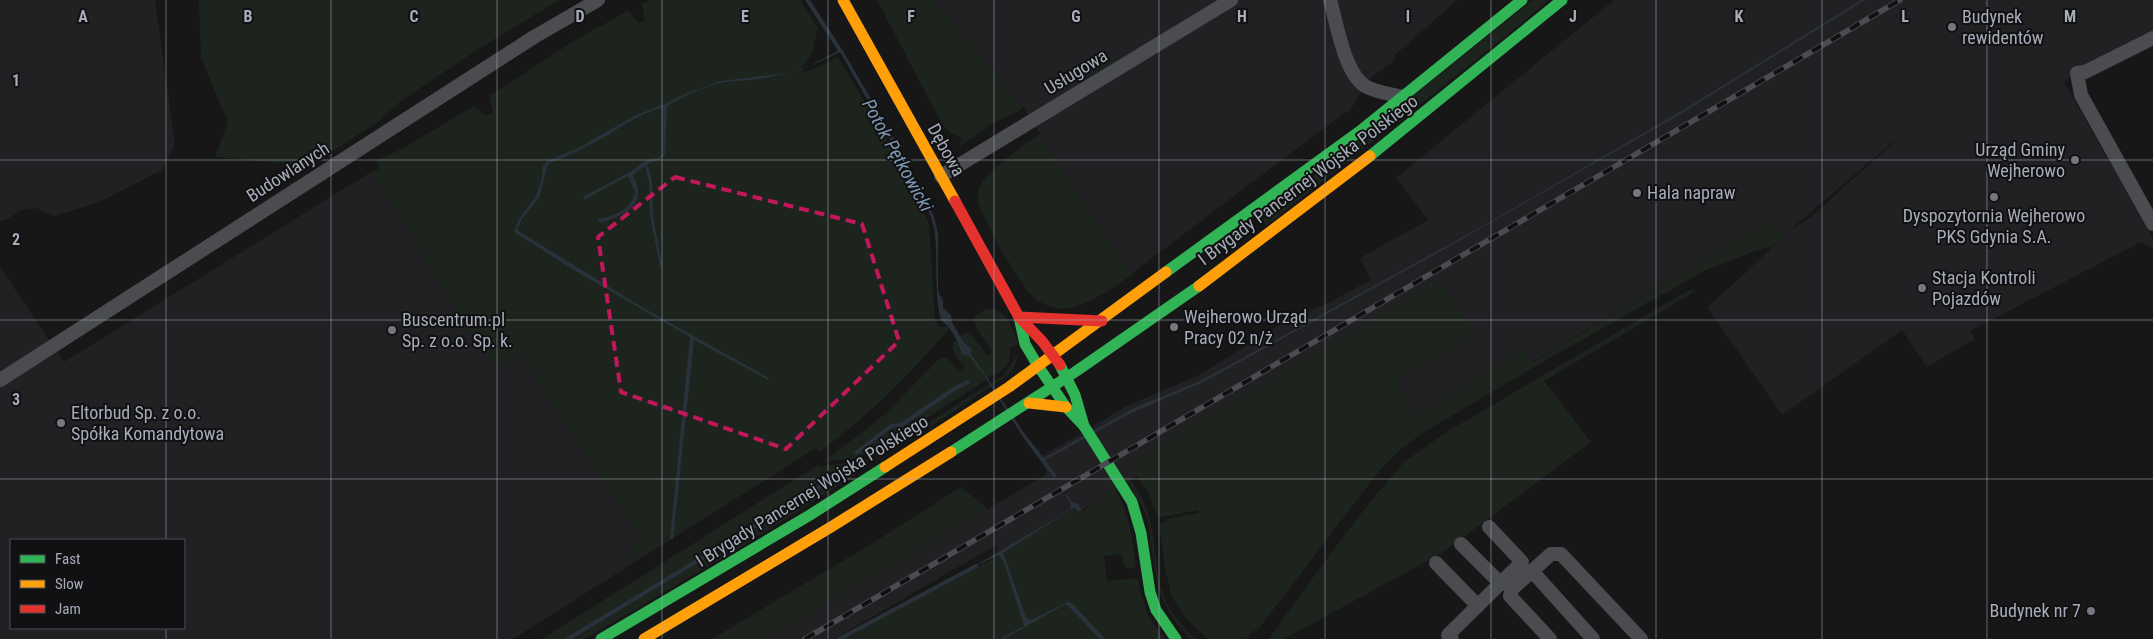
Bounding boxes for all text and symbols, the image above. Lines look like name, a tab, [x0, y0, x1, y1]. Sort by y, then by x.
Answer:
place label: Budynek rewidentów	[1962, 6, 2044, 48]
text: A	[78, 7, 88, 26]
text: B	[244, 7, 253, 26]
text: C	[409, 7, 419, 26]
text: D	[575, 7, 585, 26]
text: E	[741, 7, 749, 26]
text: F	[907, 7, 915, 26]
text: G	[1071, 7, 1081, 26]
text: H	[1237, 7, 1247, 26]
text: I	[1406, 7, 1410, 26]
text: J	[1569, 7, 1577, 26]
text: K	[1735, 7, 1744, 26]
text: L	[1901, 7, 1909, 26]
text: M	[2064, 7, 2076, 26]
marker: Budynek rewidentów	[1946, 21, 1958, 33]
street label: Usługowa	[1040, 45, 1111, 99]
text: 1	[12, 71, 20, 90]
street label: I Brygady Pancernej Wojska Polskiego	[1194, 90, 1422, 269]
water label: Potok Pętkowicki	[857, 95, 938, 216]
street label: Dębowa	[923, 120, 969, 180]
street label: Budowlanych	[243, 137, 333, 206]
place label: Urząd Gminy Wejherowo	[1975, 139, 2065, 181]
marker: Urząd Gminy Wejherowo	[2069, 154, 2081, 166]
place label: Hala napraw	[1647, 182, 1736, 203]
marker: Hala napraw	[1631, 187, 1643, 199]
marker: Dyspozytornia Wejherowo PKS Gdynia S.A.	[1988, 191, 2000, 203]
place label: Dyspozytornia Wejherowo PKS Gdynia S.A.	[1903, 205, 2085, 247]
text: 2	[12, 230, 20, 249]
place label: Stacja Kontroli Pojazdów	[1932, 267, 2036, 309]
marker: Stacja Kontroli Pojazdów	[1916, 282, 1928, 294]
place label: Wejherowo Urząd Pracy 02 n/ż	[1184, 306, 1307, 348]
place label: Buscentrum.pl Sp. z o.o. Sp. k.	[402, 309, 513, 351]
marker: Wejherowo Urząd Pracy 02 n/ż	[1168, 321, 1180, 333]
marker: Buscentrum.pl Sp. z o.o. Sp. k.	[386, 324, 398, 336]
text: 3	[12, 390, 20, 409]
place label: Eltorbud Sp. z o.o. Spółka Komandytowa	[71, 402, 224, 444]
street label: I Brygady Pancernej Wojska Polskiego	[692, 410, 932, 571]
marker: Eltorbud Sp. z o.o. Spółka Komandytowa	[55, 417, 67, 429]
legend	[10, 539, 185, 629]
text: Fast	[55, 550, 80, 568]
text: Slow	[55, 575, 84, 593]
text: Jam	[55, 600, 81, 618]
place label: Budynek nr 7	[1989, 600, 2081, 621]
marker: Budynek nr 7	[2085, 605, 2097, 617]

